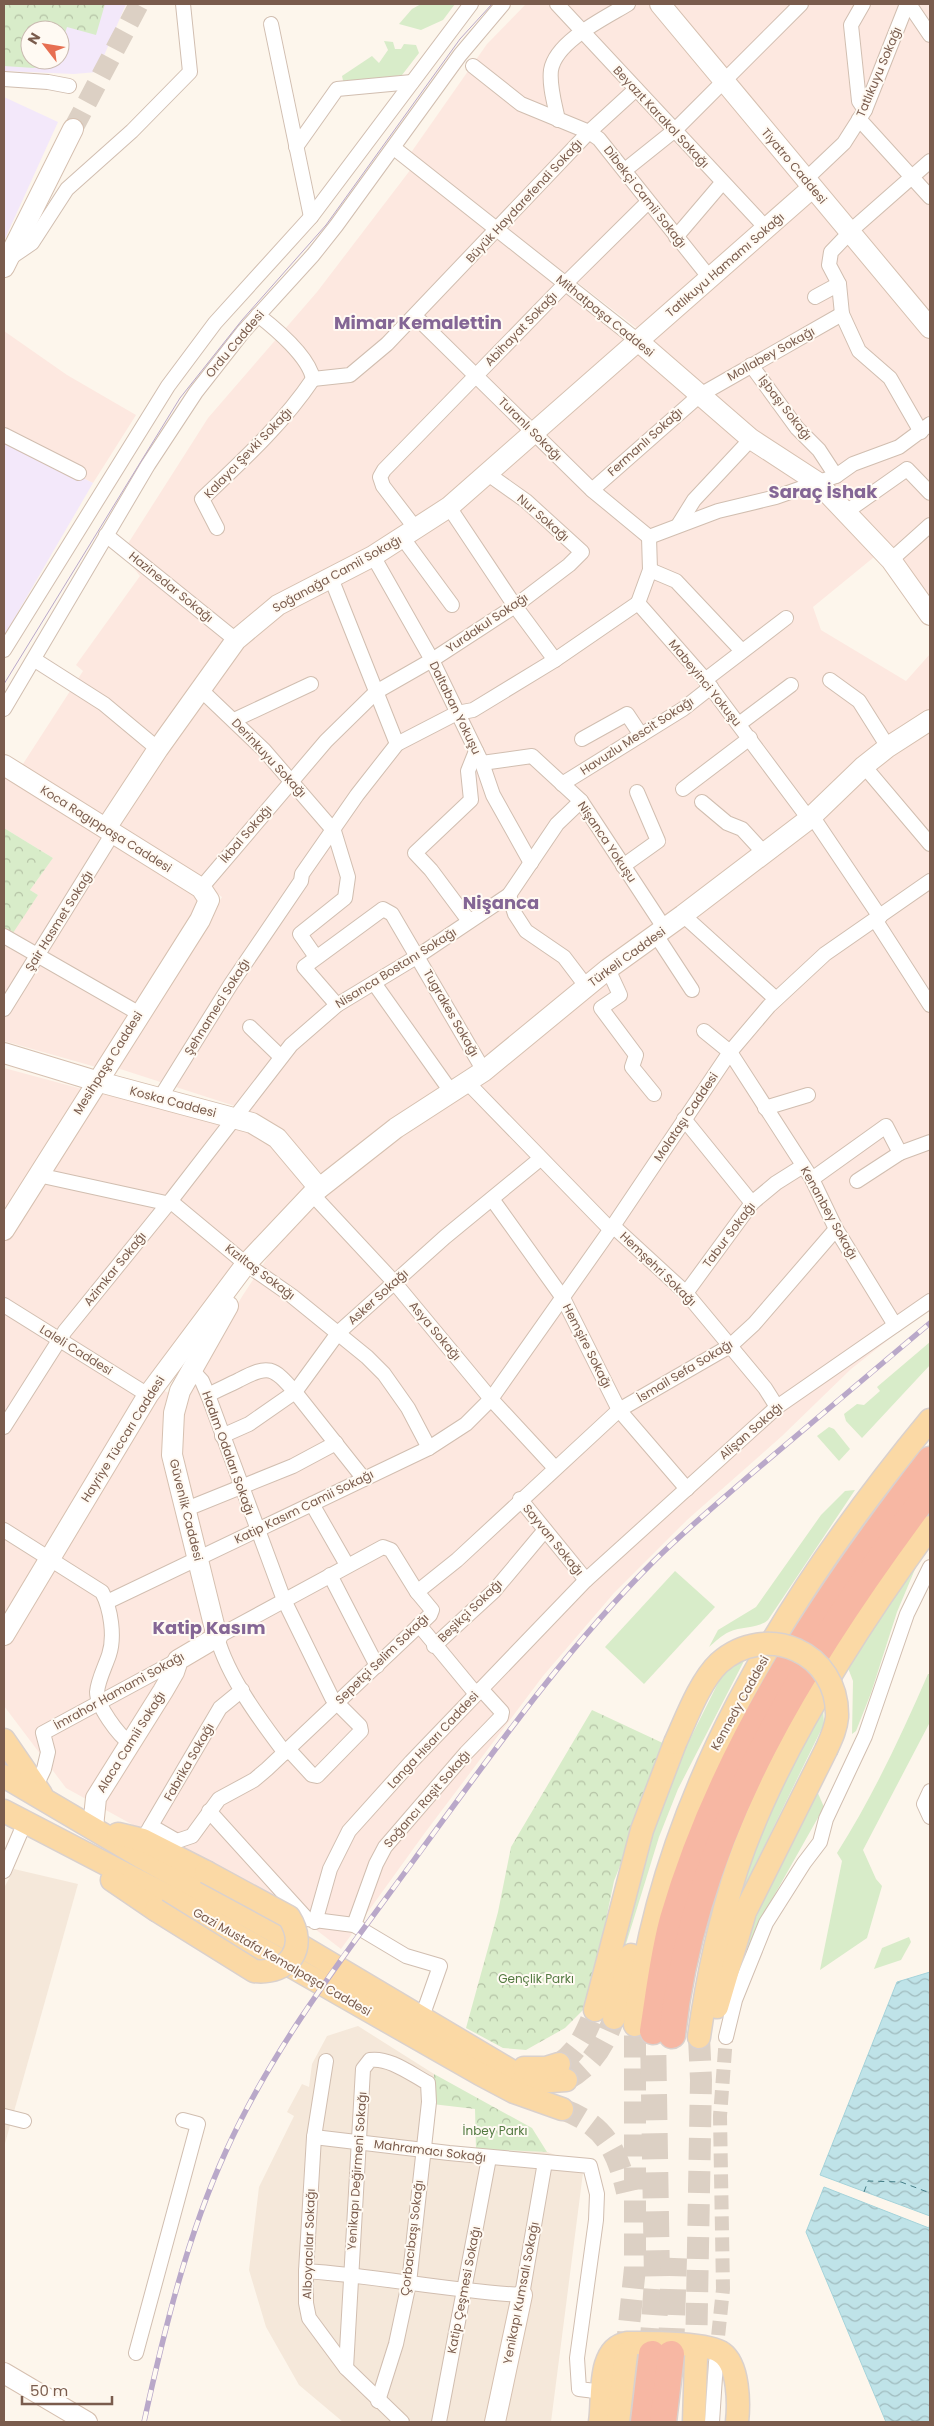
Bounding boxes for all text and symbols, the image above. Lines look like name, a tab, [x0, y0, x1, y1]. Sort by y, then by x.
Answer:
north arrow	[20, 20, 70, 70]
street label: Tatlıkuyu Sokağı	[852, 24, 905, 120]
text: N	[23, 29, 45, 48]
street label: Beyazıt Karakol Sokağı	[610, 62, 713, 171]
street label: Tiyatro Caddesi	[758, 124, 831, 207]
street label: Büyük Haydarefendi Sokağı	[462, 135, 586, 266]
street label: Dibekçi Camii Sokağı	[600, 142, 691, 251]
street label: Tatlıkuyu Hamamı Sokağı	[662, 208, 788, 321]
street label: Mithatpaşa Caddesi	[553, 271, 658, 361]
street label: Abihayat Sokağı	[481, 288, 561, 370]
street label: Ordu Caddesi	[201, 306, 268, 381]
district label: Mimar Kemalettin	[334, 310, 502, 335]
street label: Mollabey Sokağı	[724, 322, 818, 385]
street label: İşbaşı Sokağı	[755, 372, 816, 444]
street label: Turanlı Sokağı	[495, 393, 566, 464]
street label: Kalaycı Şevki Sokağı	[200, 403, 296, 502]
street label: Fermanlı Sokağı	[604, 403, 686, 480]
district label: Saraç İshak	[769, 479, 878, 504]
street label: Nur Sokağı	[514, 490, 573, 545]
street label: Soğanağa Camii Sokağı	[269, 531, 404, 616]
street label: Hazinedar Sokağı	[126, 547, 217, 626]
street label: Yurdakul Sokağı	[442, 589, 531, 656]
street label: Mabeyinci Yokuşu	[665, 636, 746, 730]
street label: Daltaban Yokuşu	[426, 658, 485, 757]
street label: Havuzlu Mescit Sokağı	[577, 692, 697, 779]
street label: Derinkuyu Sokağı	[228, 714, 311, 801]
street label: Koca Ragıppaşa Caddesi	[37, 781, 175, 876]
street label: Nişanca Yokuşu	[574, 798, 641, 886]
street label: İkbal Sokağı	[216, 801, 276, 866]
street label: Şair Hasmet Sokağı	[21, 867, 97, 974]
district label: Nişanca	[463, 890, 539, 915]
street label: Nisanca Bostanı Sokağı	[332, 923, 460, 1012]
street label: Türkeli Caddesi	[585, 923, 669, 990]
street label: Şehnameci Sokağı	[180, 955, 253, 1058]
street label: Tugrakes Sokağı	[420, 966, 483, 1059]
street label: Mesihpaşa Caddesi	[69, 1008, 146, 1118]
street label: Molataşı Caddesi	[649, 1069, 722, 1165]
street label: Koska Caddesi	[128, 1082, 218, 1121]
street label: Kenanbey Sokağı	[797, 1163, 862, 1262]
street label: Tabur Sokağı	[698, 1198, 759, 1271]
street label: Azimkar Sokağı	[79, 1228, 150, 1309]
street label: Hemşehri Sokağı	[616, 1228, 700, 1310]
street label: Kızıltaş Sokağı	[222, 1240, 299, 1304]
street label: Asker Sokağı	[344, 1265, 412, 1328]
street label: Asya Sokağı	[406, 1297, 465, 1364]
street label: Hemşire Sokağı	[559, 1301, 616, 1391]
street label: Laleli Caddesi	[37, 1320, 116, 1379]
street label: İsmail Sefa Sokağı	[634, 1335, 736, 1406]
street label: Hayriye Tüccarı Caddesi	[77, 1372, 168, 1505]
street label: Hadım Odaları Sokağı	[198, 1389, 259, 1517]
street label: Alişan Sokağı	[715, 1398, 786, 1463]
street label: Güvenlik Caddesi	[166, 1457, 207, 1563]
street label: Katip Kasım Camii Sokağı	[231, 1465, 376, 1548]
street label: Sayvan Sokağı	[519, 1500, 588, 1579]
street label: Beşikçi Sokağı	[434, 1575, 506, 1646]
street label: Sepetçi Selim Sokağı	[331, 1609, 432, 1708]
district label: Katip Kasım	[152, 1615, 266, 1640]
street label: İmrahor Hamami Sokağı	[51, 1648, 187, 1733]
street label: Kennedy Caddesi	[706, 1652, 773, 1753]
street label: Langa Hısarı Caddesi	[383, 1687, 482, 1792]
street label: Alaca Camii Sokağı	[92, 1688, 169, 1796]
street label: Fabrika Sokağı	[159, 1720, 218, 1804]
street label: Soğancı Raşit Sokağı	[379, 1746, 474, 1851]
street label: Gazi Mustafa Kemalpaşa Caddesi	[190, 1903, 375, 2020]
park label: Gençlik Parkı	[498, 1970, 574, 1987]
street label: Yenikapı Değirmeni Sokağı	[342, 2091, 371, 2251]
park label: İnbey Parkı	[463, 2122, 527, 2139]
street label: Mahramacı Sokağı	[373, 2135, 487, 2166]
street label: Çorbacıbaşı Sokağı	[396, 2179, 427, 2297]
street label: Alboyacılar Sokağı	[298, 2188, 319, 2300]
street label: Yenikapı Kumsalı Sokağı	[498, 2220, 543, 2365]
street label: Katip Çeşmesi Sokağı	[443, 2225, 484, 2355]
scale bar	[22, 2374, 112, 2406]
text: 50 m	[30, 2380, 68, 2401]

